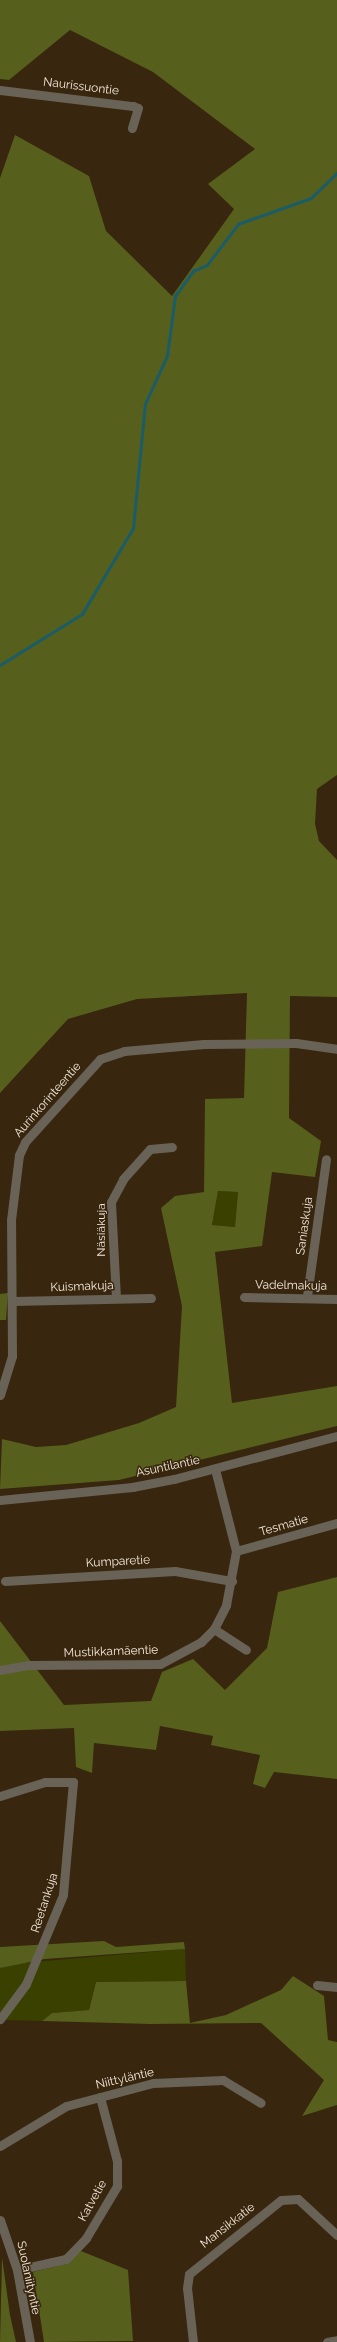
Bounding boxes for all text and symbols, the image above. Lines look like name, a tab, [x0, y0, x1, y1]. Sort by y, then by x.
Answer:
street label: Naurissuontie	[42, 75, 120, 99]
street label: Aurinkorinteentie	[12, 1060, 84, 1140]
street label: Saniaskuja	[294, 1196, 316, 1256]
street label: Näsiäkuja	[95, 1203, 109, 1257]
street label: Vadelmakuja	[255, 1278, 327, 1294]
street label: Kuismakuja	[50, 1279, 114, 1295]
street label: Asuntilantie	[135, 1453, 201, 1481]
street label: Tesmatie	[258, 1512, 310, 1540]
street label: Kumparetie	[86, 1553, 150, 1571]
street label: Mustikkamäentie	[64, 1643, 158, 1661]
street label: Reetankuja	[29, 1871, 61, 1935]
street label: Niittyläntie	[94, 2065, 156, 2093]
street label: Katvetie	[76, 2178, 110, 2224]
street label: Mansikkatie	[198, 2200, 258, 2252]
street label: Suolaniityntie	[13, 2240, 43, 2316]

